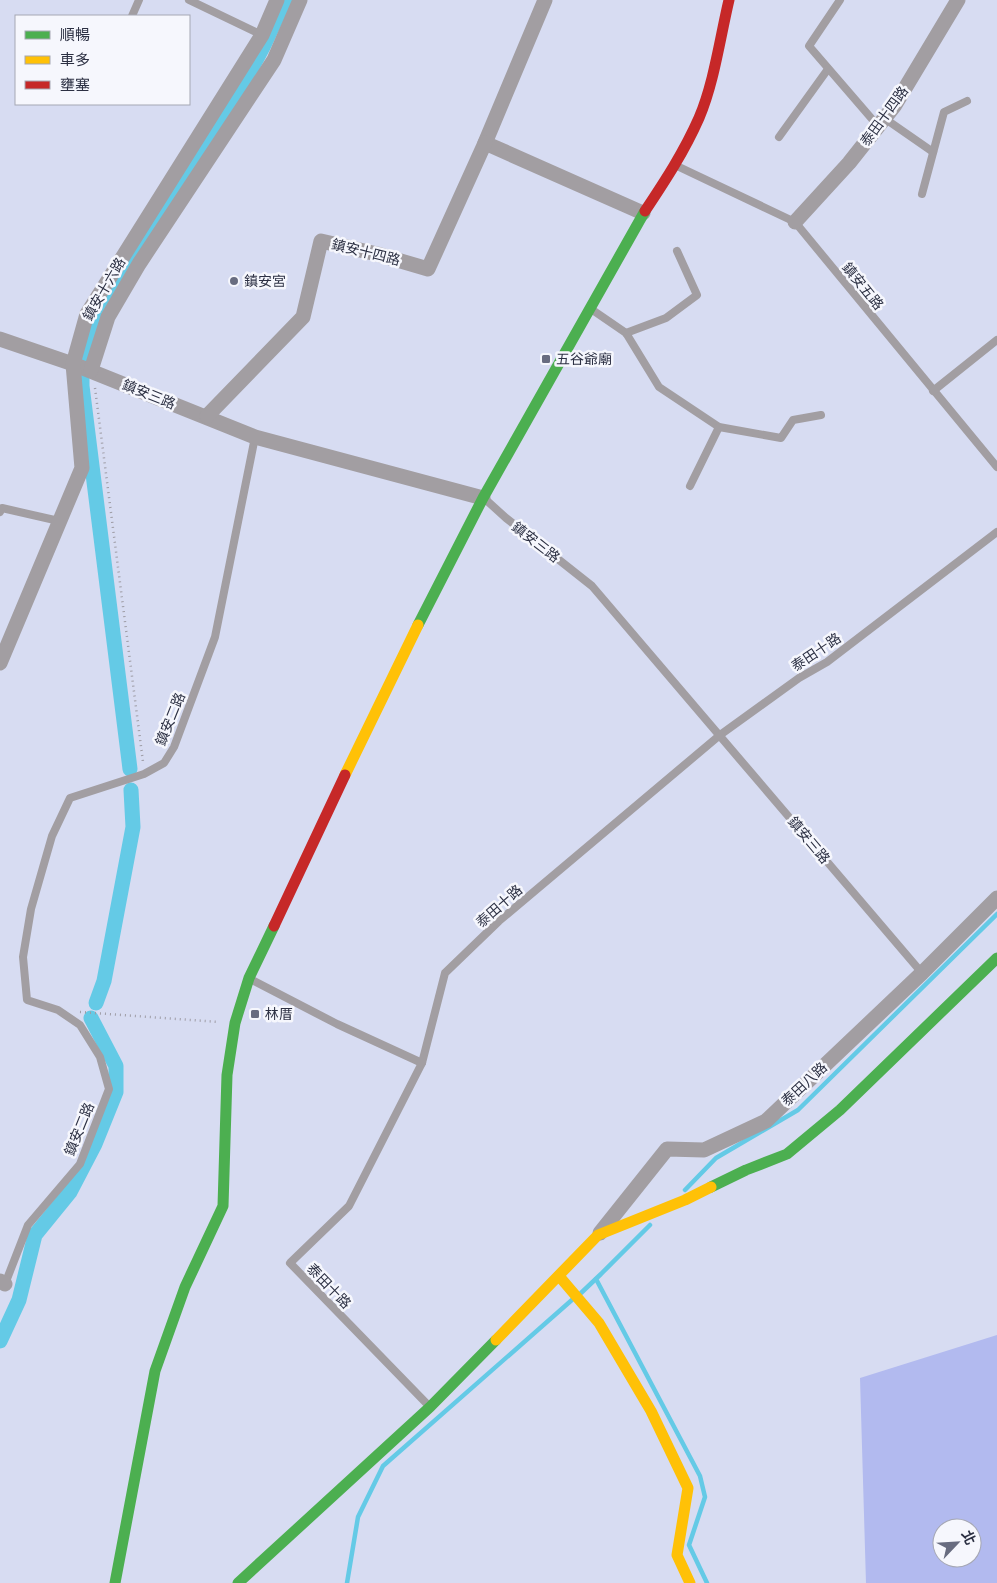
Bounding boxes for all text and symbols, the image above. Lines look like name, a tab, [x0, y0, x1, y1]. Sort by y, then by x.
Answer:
legend	[15, 15, 190, 105]
text: 順暢	[60, 25, 90, 44]
text: 車多	[60, 50, 90, 69]
text: 壅塞	[60, 75, 90, 94]
street label: 泰田十四路	[856, 82, 912, 150]
street label: 鎮安十四路	[330, 235, 402, 269]
street label: 鎮安十六路	[79, 254, 129, 324]
street label: 鎮安五路	[838, 259, 888, 313]
place label: 鎮安宮	[244, 272, 286, 290]
marker: 鎮安宮	[228, 275, 240, 287]
place label: 五谷爺廟	[556, 350, 612, 368]
marker: 五谷爺廟	[540, 353, 552, 365]
street label: 鎮安三路	[120, 375, 178, 413]
street label: 鎮安三路	[508, 518, 564, 566]
street label: 泰田十路	[788, 629, 844, 675]
street label: 鎮安二路	[151, 690, 189, 748]
street label: 鎮安三路	[784, 813, 834, 867]
street label: 泰田十路	[472, 881, 526, 931]
place label: 林厝	[265, 1005, 293, 1023]
marker: 林厝	[249, 1008, 261, 1020]
street label: 泰田八路	[777, 1058, 831, 1110]
street label: 鎮安二路	[60, 1100, 98, 1158]
street label: 泰田十路	[303, 1260, 355, 1312]
north arrow	[932, 1518, 982, 1568]
text: 北	[958, 1527, 980, 1548]

